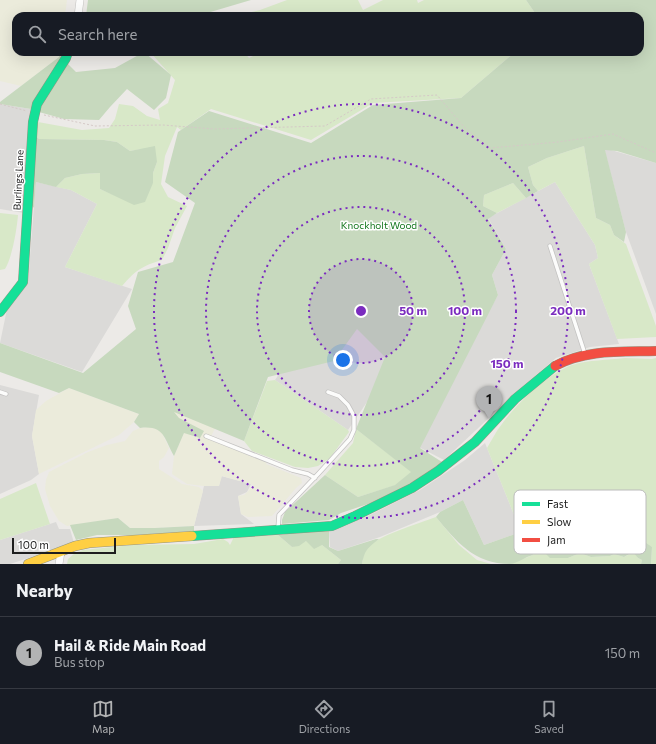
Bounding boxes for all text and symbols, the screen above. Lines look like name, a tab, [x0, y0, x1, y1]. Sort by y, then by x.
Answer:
search box	[12, 12, 644, 56]
icon: search	[26, 23, 48, 45]
text: Search here	[58, 25, 137, 43]
street label: Burlings Lane	[10, 149, 26, 211]
park label: Knockholt Wood	[341, 219, 417, 231]
text: 50 m	[399, 303, 427, 317]
text: 100 m	[448, 303, 482, 317]
text: 200 m	[550, 303, 586, 317]
centre of rings	[354, 304, 368, 318]
your location	[333, 350, 353, 370]
text: 150 m	[490, 356, 524, 370]
pin: 1	[476, 386, 502, 419]
legend	[514, 490, 646, 554]
text: Fast	[547, 497, 569, 510]
text: Slow	[547, 515, 572, 528]
text: Jam	[547, 533, 566, 547]
scale bar	[12, 536, 116, 555]
text: 100 m	[18, 538, 49, 551]
text: Nearby	[16, 580, 73, 601]
text: Hail & Ride Main Road	[54, 636, 206, 654]
text: 1	[26, 645, 32, 661]
text: 150 m	[605, 645, 640, 661]
text: Bus stop	[54, 654, 105, 670]
tab: Map	[92, 698, 115, 735]
tab: Directions	[299, 698, 350, 735]
tab: Saved	[534, 698, 564, 735]

